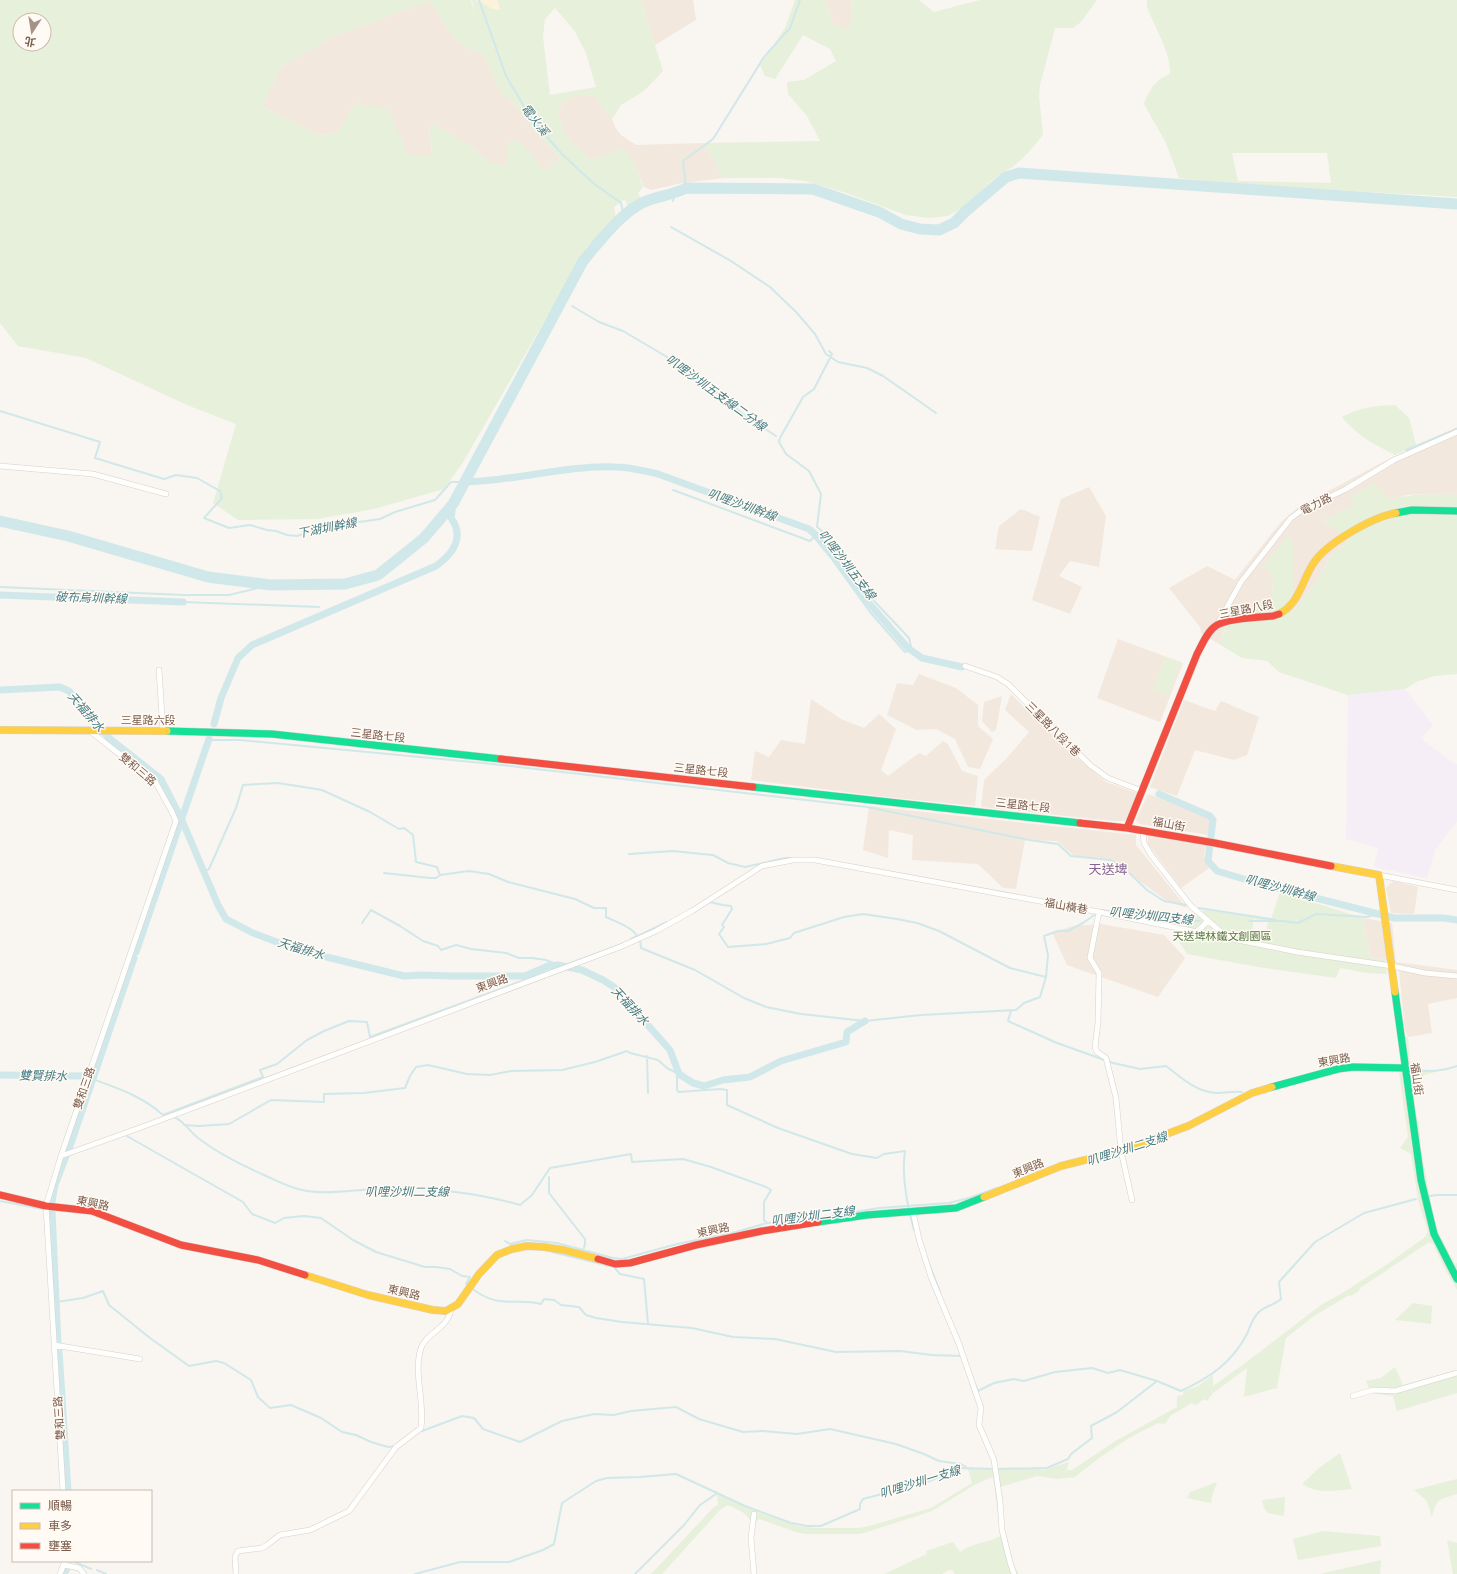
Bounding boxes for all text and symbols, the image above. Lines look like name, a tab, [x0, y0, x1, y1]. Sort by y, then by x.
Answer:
north arrow	[12, 12, 52, 52]
text: 北	[23, 35, 37, 49]
water label: 電火溪	[519, 102, 553, 139]
water label: 叭哩沙圳五支線二分線	[664, 352, 770, 434]
water label: 叭哩沙圳幹線	[706, 486, 780, 524]
street label: 電力路	[1299, 491, 1333, 517]
water label: 下湖圳幹線	[296, 515, 360, 540]
water label: 叭哩沙圳五支線	[816, 528, 880, 603]
water label: 破布烏圳幹線	[55, 590, 129, 605]
street label: 三星路八段	[1218, 598, 1274, 620]
water label: 天福排水	[66, 689, 108, 735]
street label: 三星路八段1巷	[1023, 699, 1083, 759]
street label: 三星路六段	[121, 714, 176, 726]
street label: 三星路七段	[350, 726, 406, 744]
street label: 雙和三路	[117, 750, 159, 788]
street label: 三星路七段	[673, 761, 729, 779]
street label: 三星路七段	[995, 796, 1051, 814]
street label: 福山街	[1152, 815, 1186, 833]
district label: 天送埤	[1088, 862, 1128, 876]
water label: 叭哩沙圳幹線	[1244, 872, 1319, 904]
street label: 福山橫巷	[1043, 896, 1089, 916]
water label: 叭哩沙圳四支線	[1109, 905, 1195, 927]
park label: 天送埤林鐵文創園區	[1173, 930, 1272, 942]
water label: 天福排水	[276, 935, 327, 962]
street label: 東興路	[474, 972, 510, 994]
water label: 天福排水	[609, 984, 652, 1028]
street label: 東興路	[1317, 1051, 1351, 1069]
street label: 福山街	[1409, 1062, 1425, 1096]
street label: 雙和三路	[71, 1065, 97, 1111]
water label: 雙賢排水	[19, 1069, 68, 1082]
water label: 叭哩沙圳二支線	[1085, 1129, 1171, 1168]
street label: 東興路	[1010, 1156, 1046, 1180]
water label: 叭哩沙圳二支線	[365, 1185, 451, 1198]
street label: 東興路	[76, 1194, 110, 1212]
water label: 叭哩沙圳二支線	[770, 1204, 857, 1227]
street label: 東興路	[696, 1221, 730, 1239]
street label: 東興路	[387, 1282, 421, 1302]
street label: 雙和三路	[51, 1396, 67, 1440]
water label: 叭哩沙圳一支線	[878, 1462, 964, 1500]
legend	[12, 1490, 152, 1562]
text: 順暢	[48, 1499, 72, 1512]
text: 車多	[48, 1519, 72, 1532]
text: 壅塞	[48, 1539, 72, 1552]

